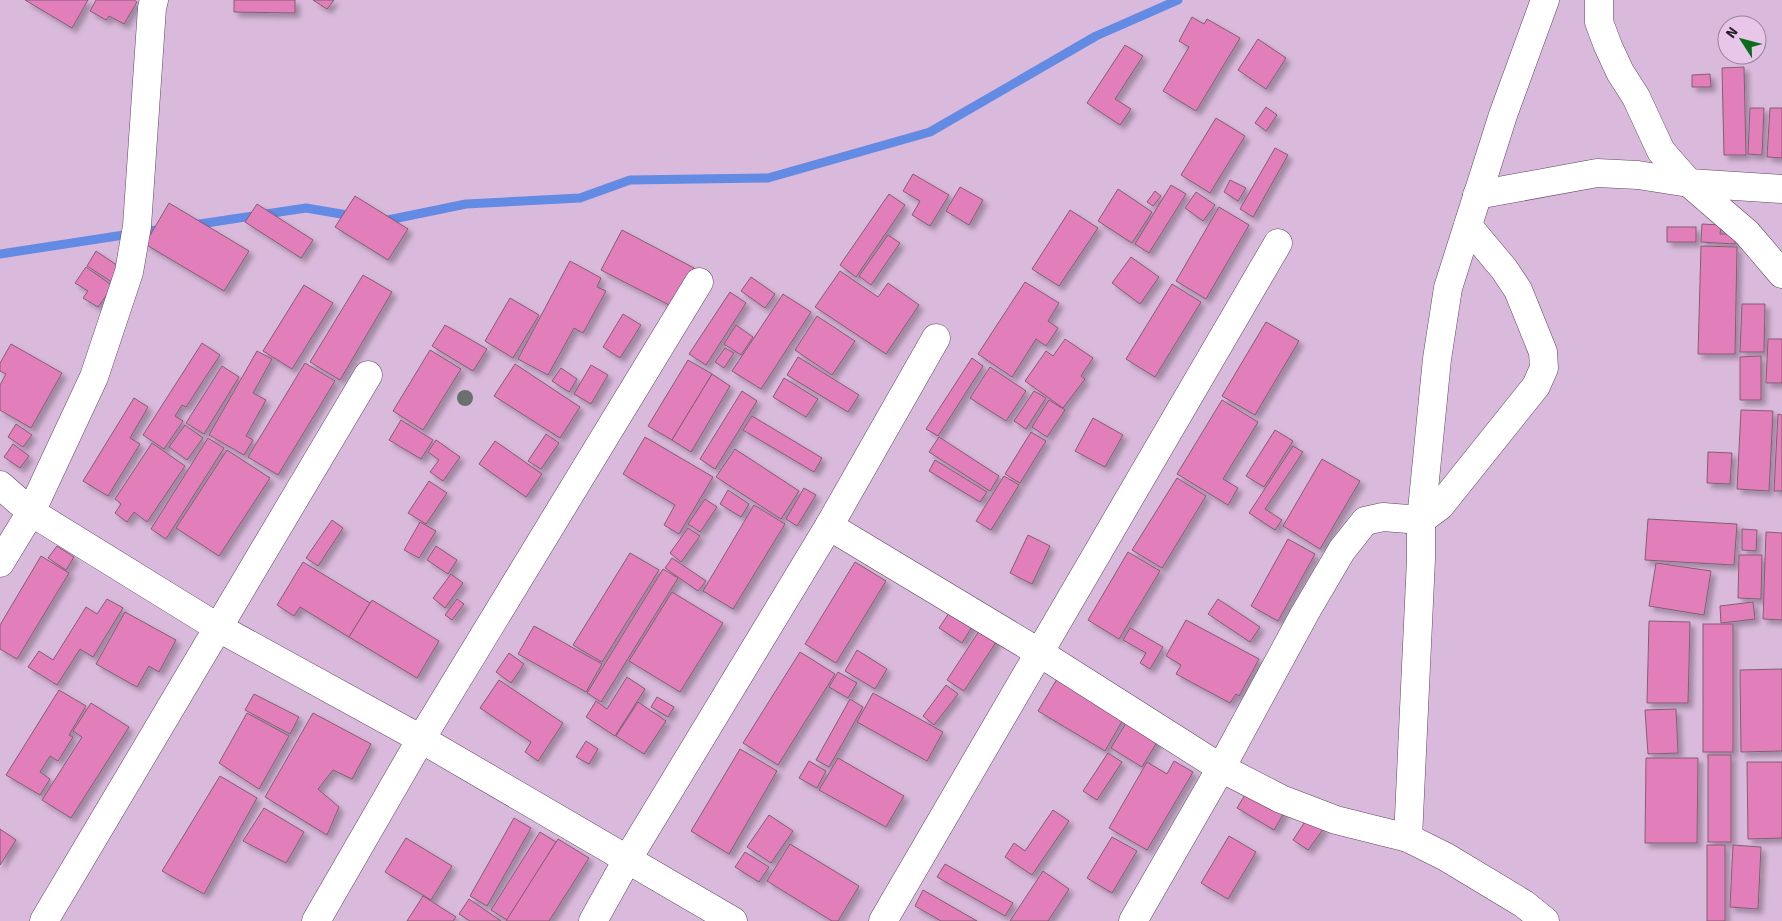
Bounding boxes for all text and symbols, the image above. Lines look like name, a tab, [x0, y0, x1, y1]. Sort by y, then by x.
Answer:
north arrow	[1717, 15, 1767, 65]
text: N	[1722, 24, 1742, 42]

